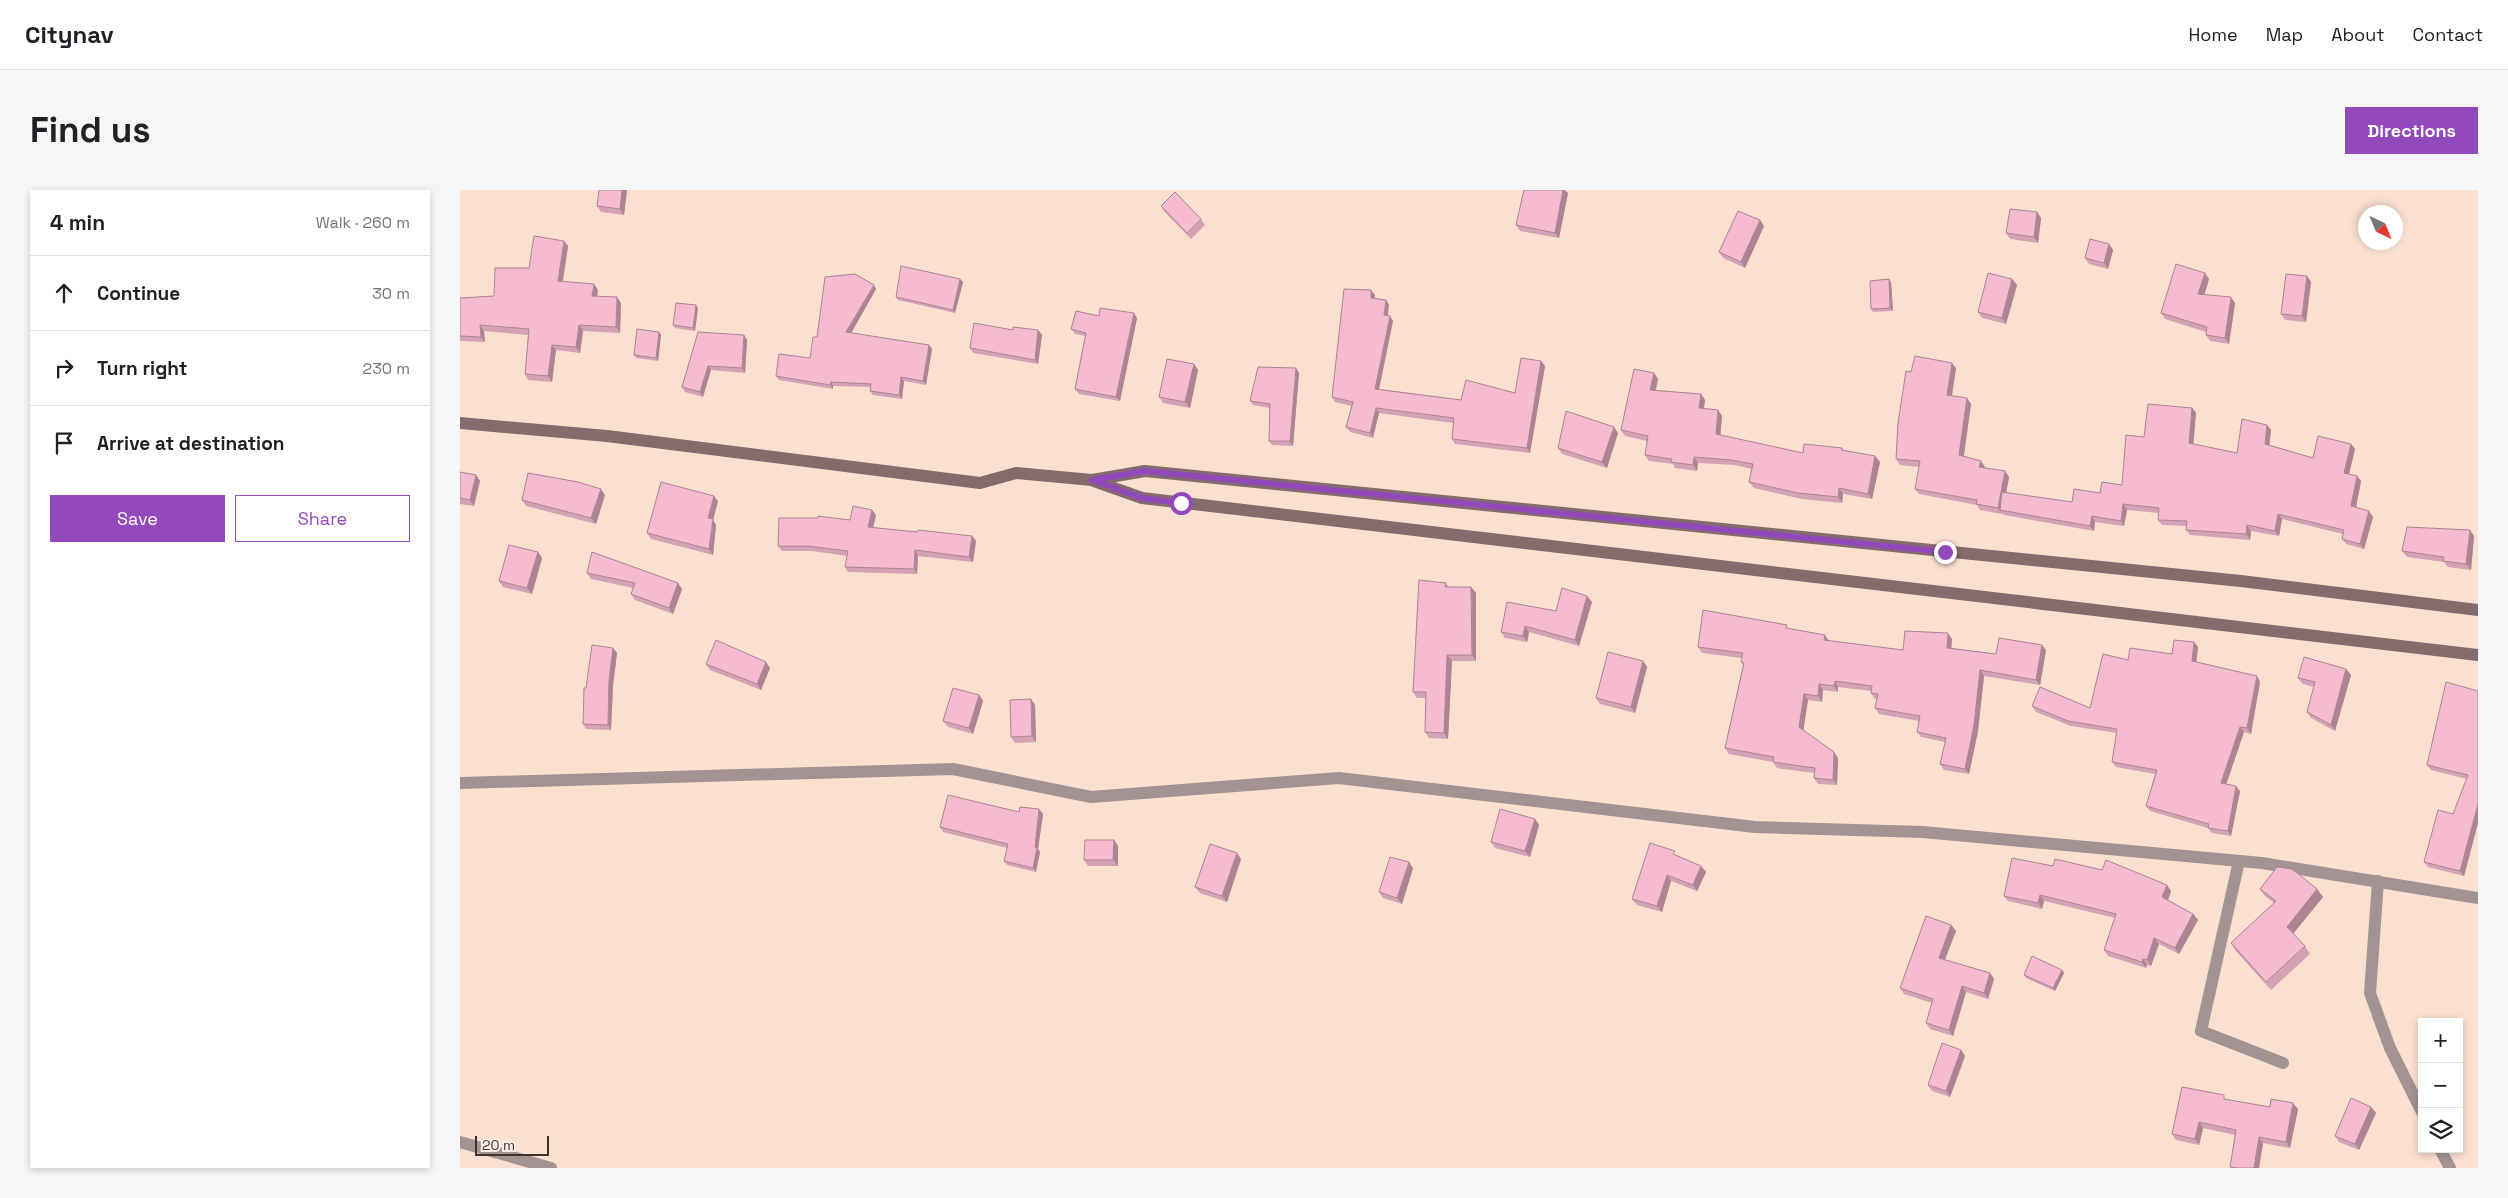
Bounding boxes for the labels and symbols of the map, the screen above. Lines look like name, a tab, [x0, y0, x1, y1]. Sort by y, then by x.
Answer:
north arrow	[2358, 205, 2403, 250]
route start	[1170, 492, 1193, 515]
route end	[1934, 541, 1957, 564]
scale bar	[475, 1133, 549, 1156]

